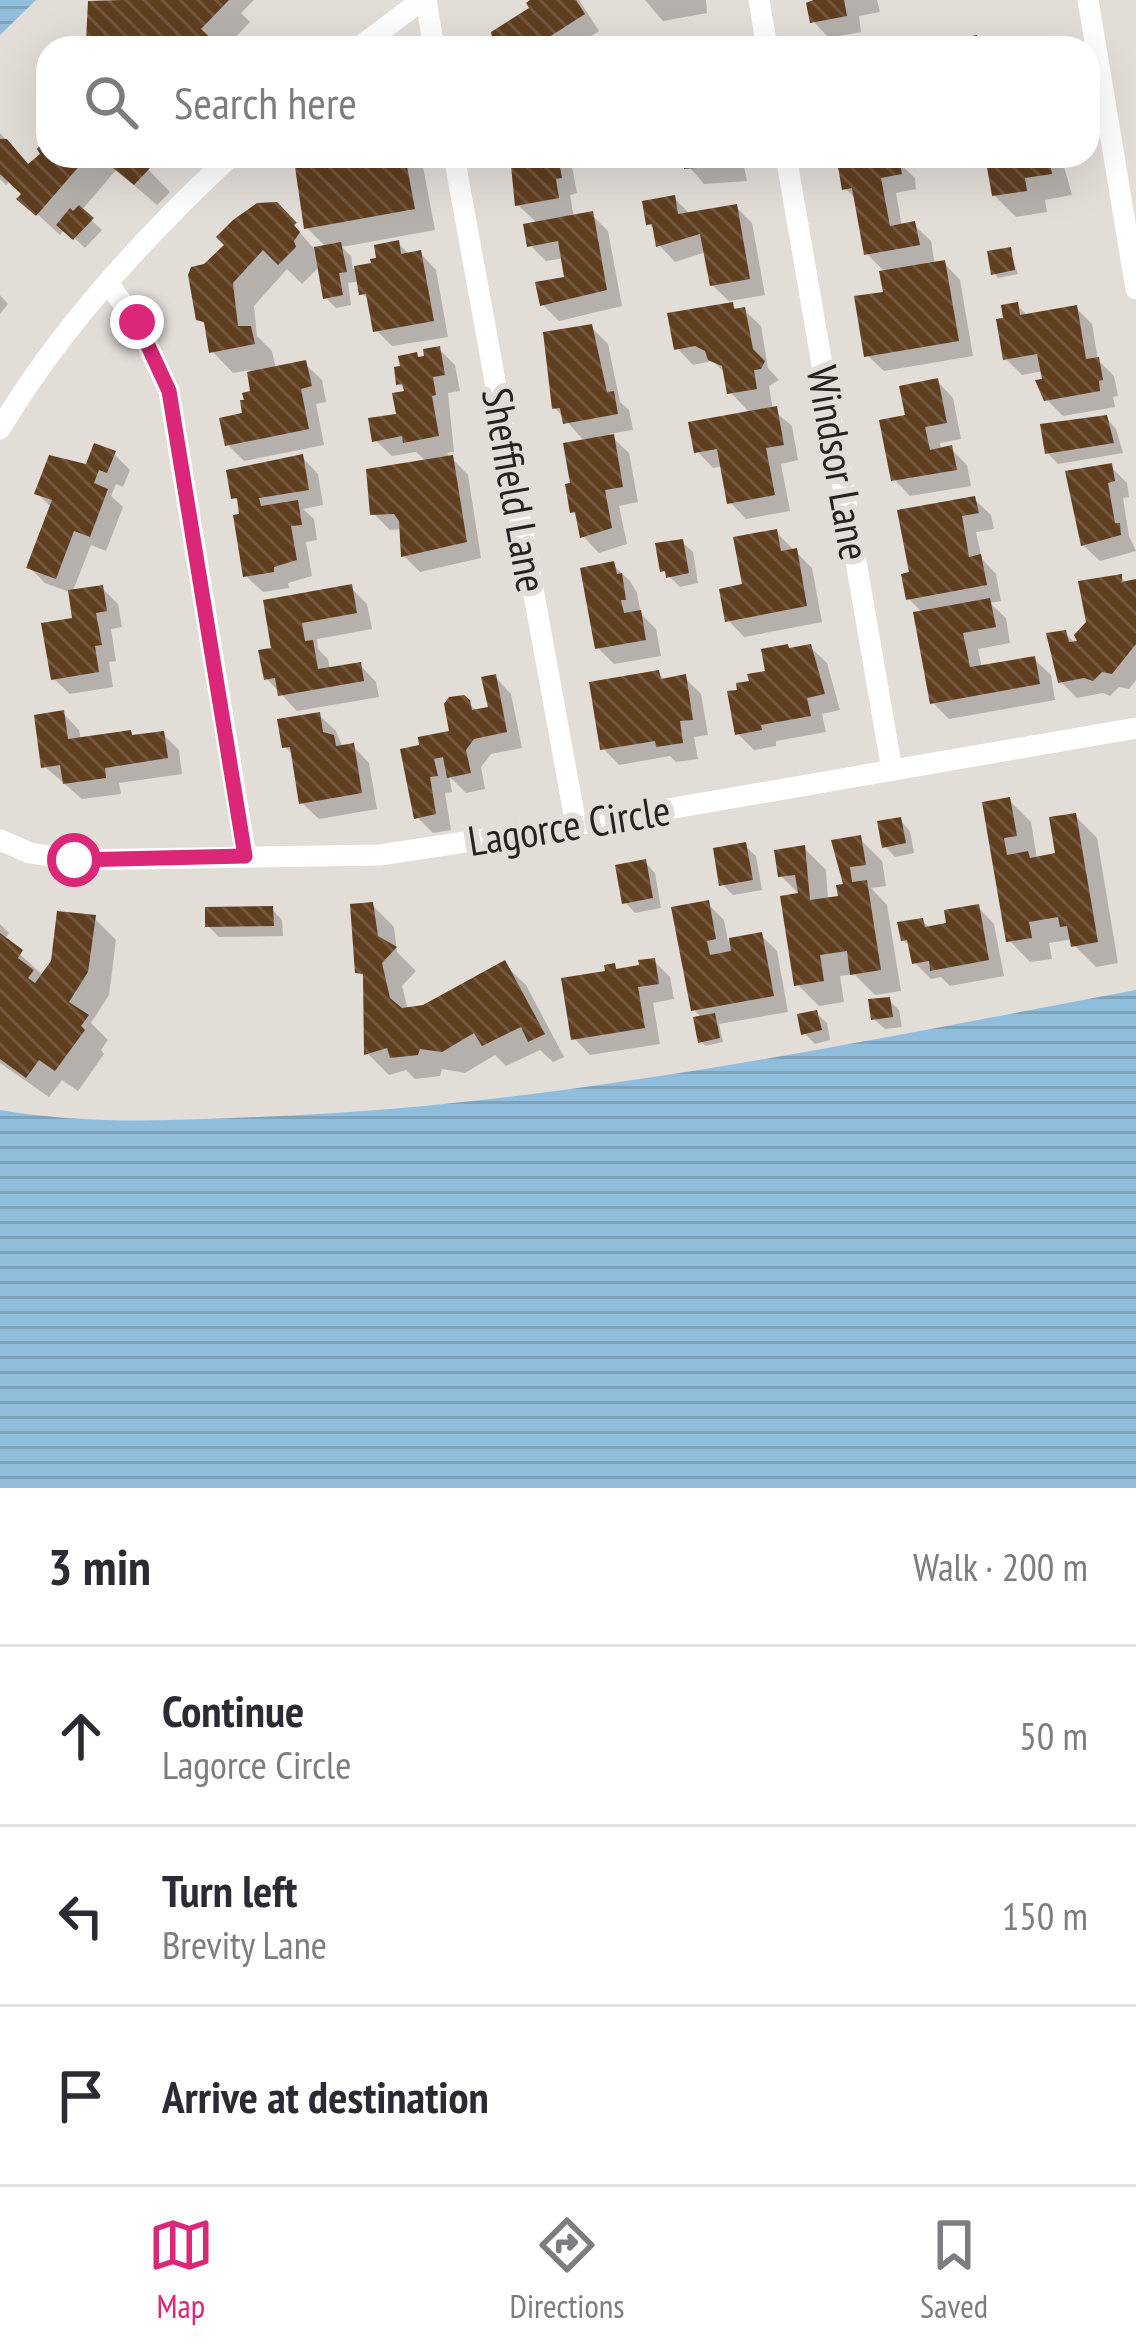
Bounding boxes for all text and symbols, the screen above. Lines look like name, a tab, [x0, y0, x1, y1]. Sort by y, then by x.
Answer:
search box	[36, 36, 1100, 168]
icon: search	[78, 69, 144, 135]
text: Search here	[174, 73, 357, 131]
route end	[110, 295, 164, 349]
street label: Windsor Lane	[795, 362, 883, 564]
street label: Sheffield Lane	[470, 383, 560, 597]
street label: Lagorce Circle	[464, 782, 674, 868]
route start	[47, 833, 101, 887]
text: 3 min	[48, 1533, 151, 1599]
text: Walk · 200 m	[913, 1541, 1088, 1592]
text: Continue	[162, 1681, 304, 1739]
icon: ahead	[48, 1703, 114, 1769]
text: 50 m	[1019, 1710, 1088, 1761]
text: Lagorce Circle	[162, 1739, 351, 1790]
text: Turn left	[162, 1861, 297, 1919]
icon: left	[48, 1883, 114, 1949]
text: 150 m	[1002, 1890, 1088, 1941]
text: Brevity Lane	[162, 1919, 327, 1970]
icon: arrive	[48, 2063, 114, 2129]
text: Arrive at destination	[162, 2067, 489, 2125]
tab: Map	[148, 2212, 214, 2327]
tab: Directions	[510, 2212, 624, 2327]
tab: Saved	[920, 2212, 988, 2327]

